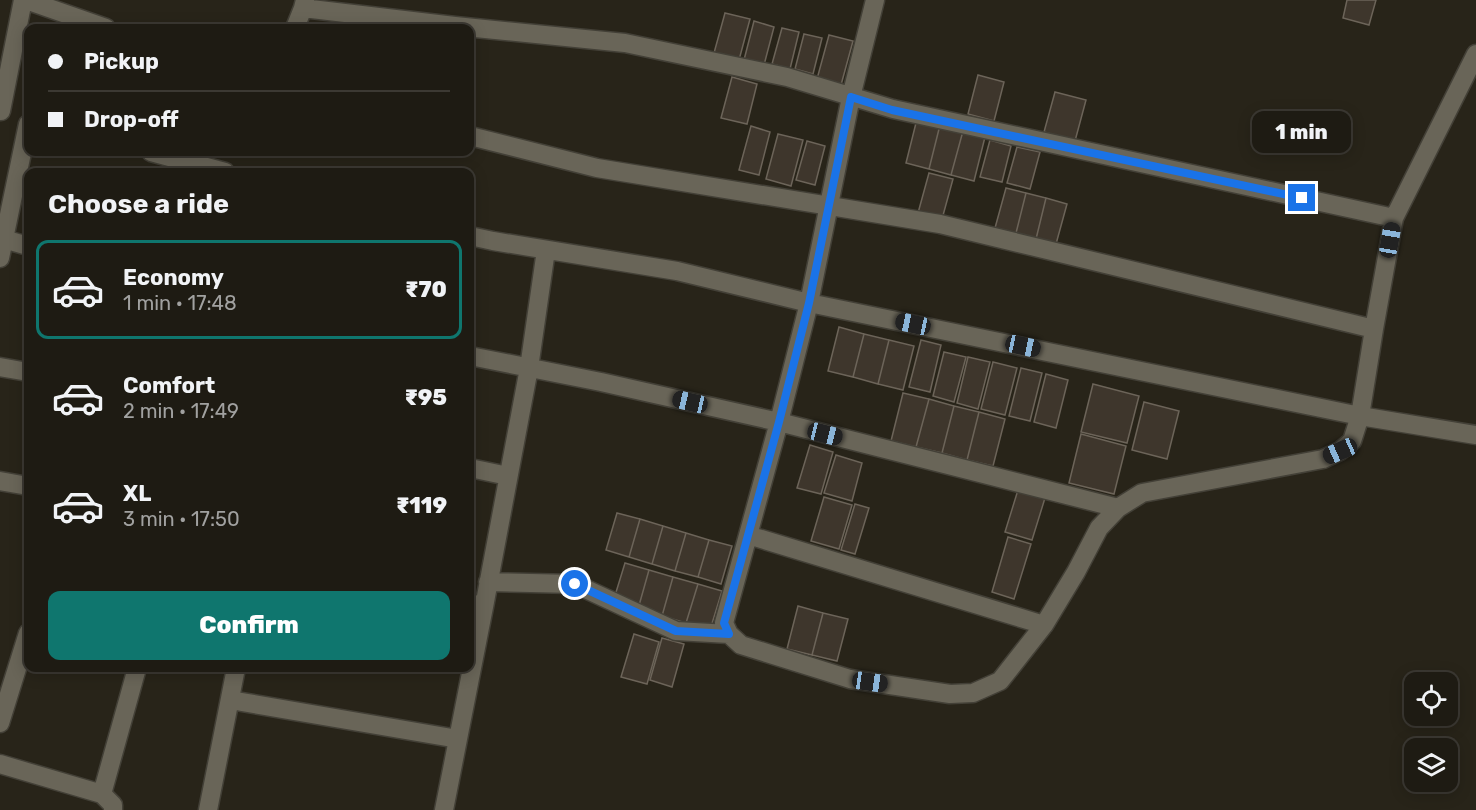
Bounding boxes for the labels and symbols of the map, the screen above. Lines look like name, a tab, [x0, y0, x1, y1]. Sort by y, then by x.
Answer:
callout: 1 min	[1252, 111, 1352, 153]
route end	[1288, 184, 1315, 211]
car	[1378, 221, 1402, 259]
car	[894, 311, 932, 337]
car	[1004, 333, 1042, 359]
car	[670, 389, 710, 415]
car	[805, 421, 845, 447]
car	[1320, 435, 1360, 467]
route start	[561, 570, 588, 597]
car	[851, 671, 889, 693]

